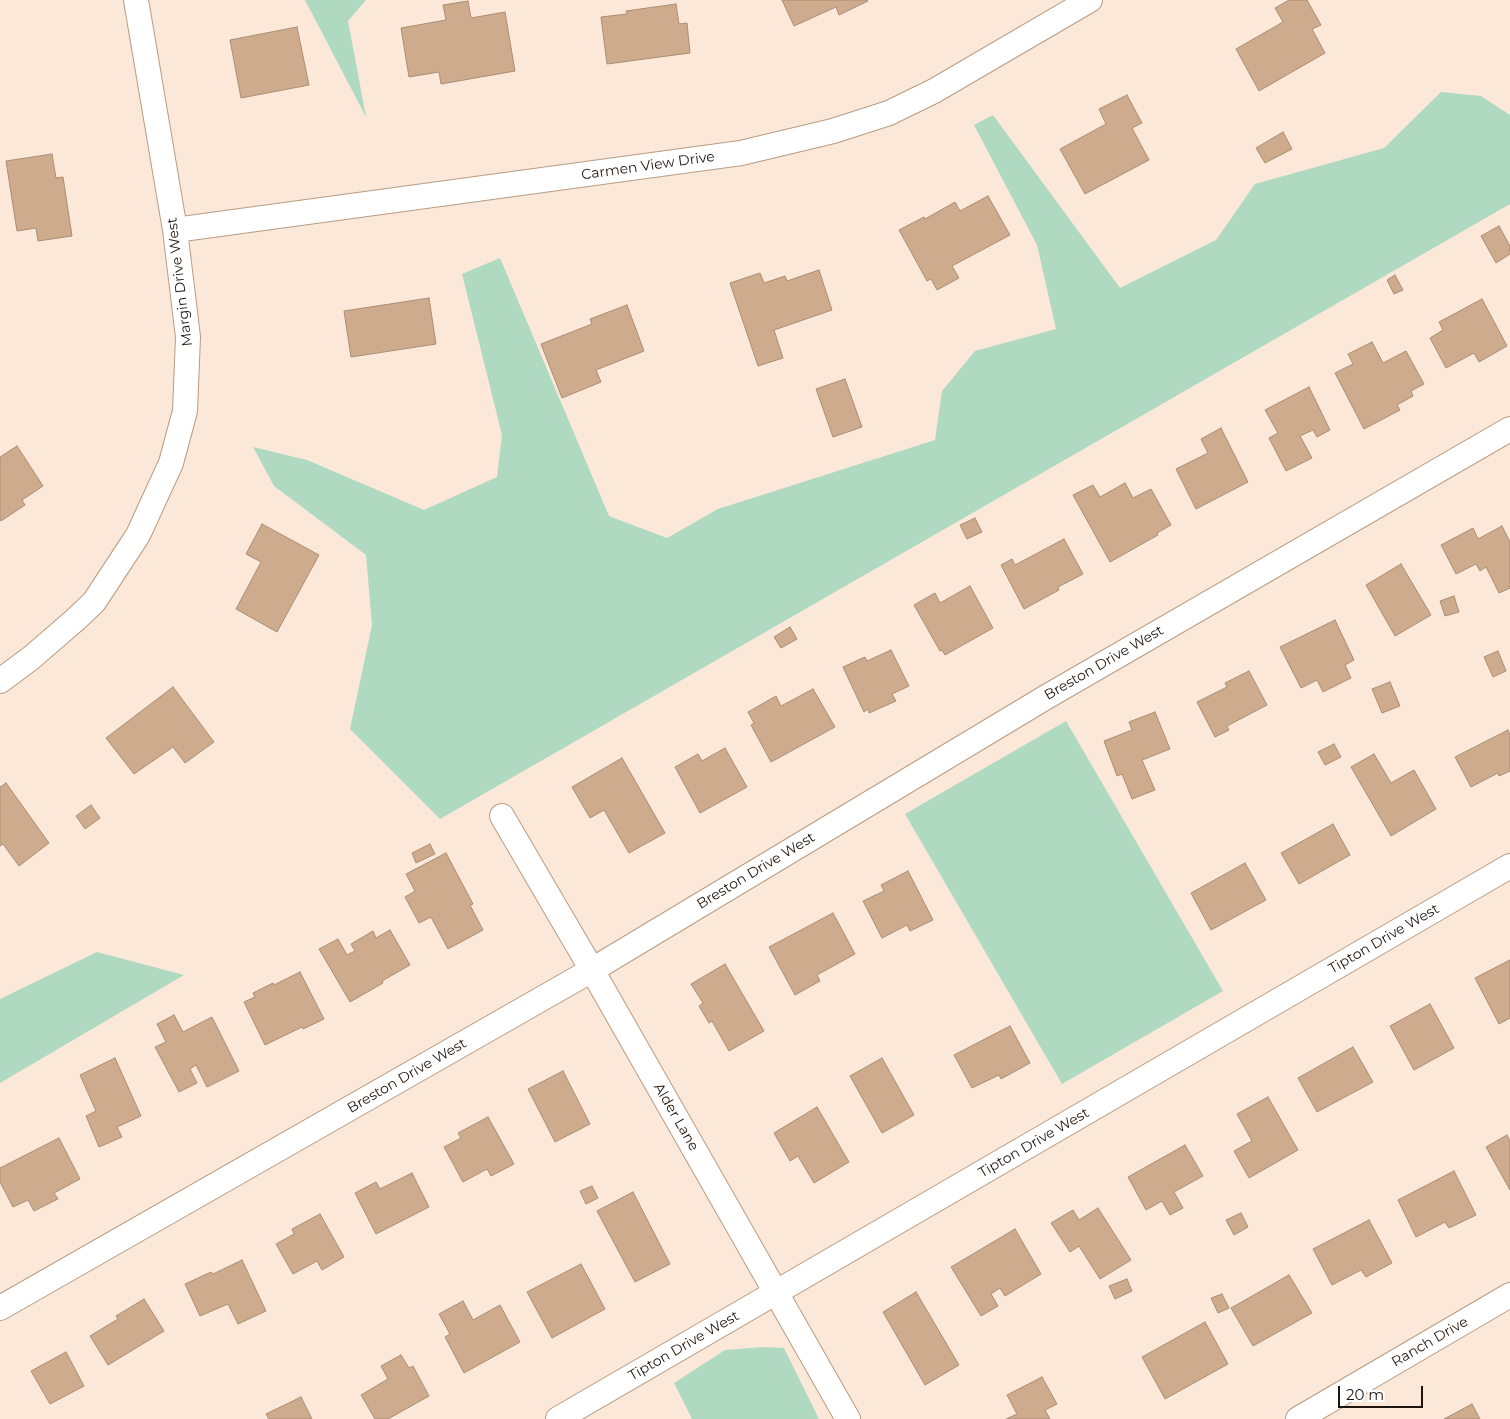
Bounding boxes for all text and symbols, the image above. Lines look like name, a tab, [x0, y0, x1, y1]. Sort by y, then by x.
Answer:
street label: Carmen View Drive	[580, 148, 716, 184]
street label: Margin Drive West	[164, 217, 196, 347]
street label: Breston Drive West	[1041, 622, 1167, 704]
street label: Breston Drive West	[694, 829, 818, 913]
street label: Tipton Drive West	[1326, 901, 1442, 977]
street label: Breston Drive West	[344, 1035, 470, 1117]
street label: Alder Lane	[650, 1080, 702, 1154]
street label: Tipton Drive West	[976, 1105, 1092, 1181]
street label: Tipton Drive West	[626, 1308, 742, 1384]
street label: Ranch Drive	[1389, 1313, 1471, 1371]
scale bar	[1340, 1376, 1425, 1408]
text: 20 m	[1346, 1385, 1384, 1404]

